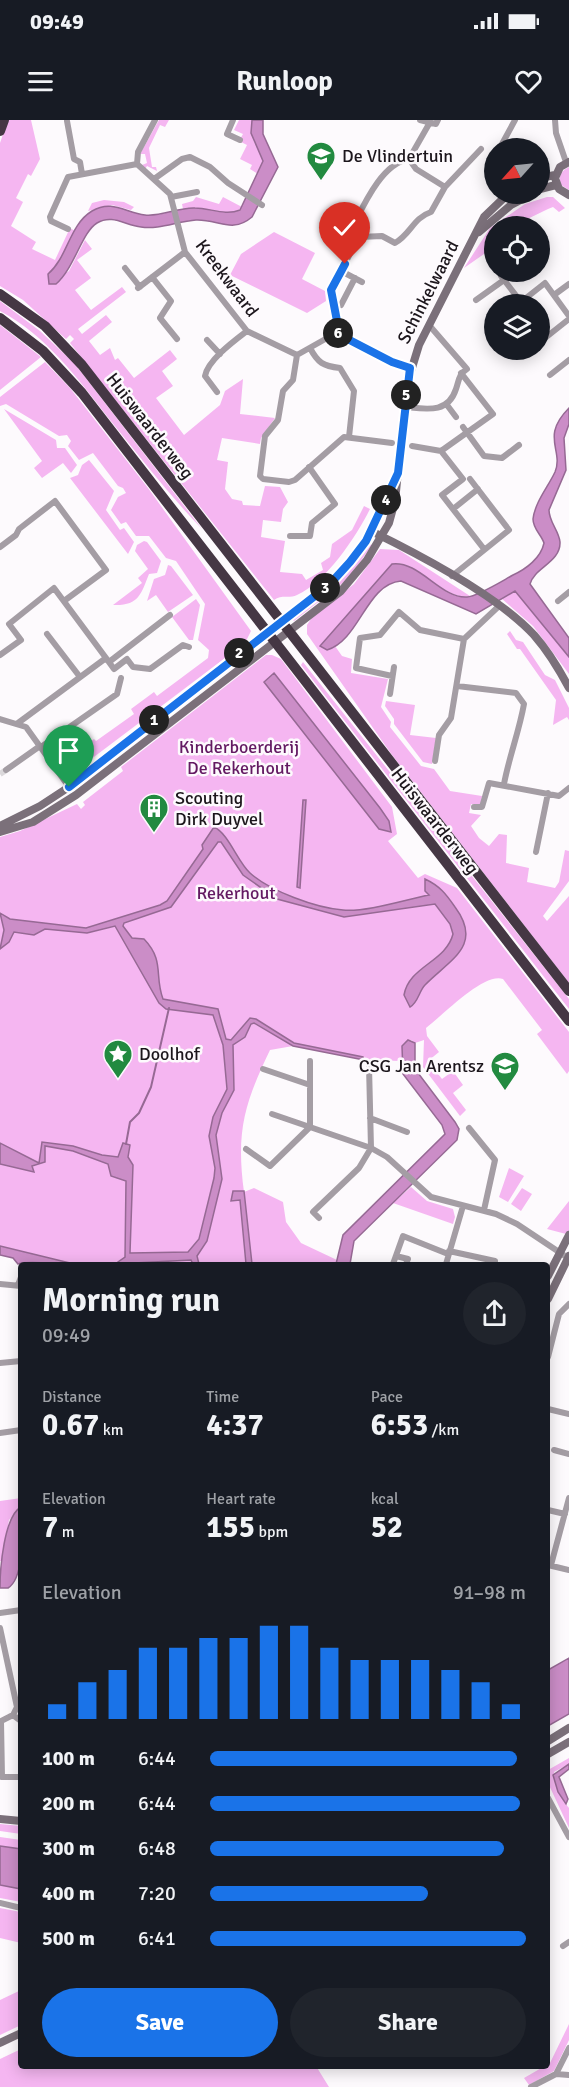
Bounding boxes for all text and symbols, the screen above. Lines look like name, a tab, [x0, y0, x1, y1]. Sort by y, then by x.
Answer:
text: 09:49	[30, 8, 84, 35]
icon: menu	[24, 65, 57, 98]
text: Runloop	[236, 65, 333, 98]
icon: heart	[512, 65, 545, 98]
north arrow	[484, 138, 550, 204]
map controls	[484, 138, 550, 360]
school or university icon: De Vlindertuin	[305, 140, 337, 182]
place label: De Vlindertuin	[342, 145, 453, 167]
pin	[319, 202, 370, 264]
icon: check	[328, 211, 361, 244]
button: locate	[484, 216, 550, 282]
street label: Kreekwaard	[191, 235, 263, 321]
street label: Schinkelwaard	[393, 237, 463, 347]
button: layers	[484, 294, 550, 360]
pin: 6	[323, 318, 353, 348]
text: 6	[334, 323, 342, 343]
street label: Huiswaarderweg	[102, 368, 198, 484]
pin: 5	[391, 380, 421, 410]
text: 5	[402, 385, 410, 405]
pin: 4	[371, 485, 401, 515]
text: 4	[382, 490, 390, 510]
pin: 3	[310, 573, 340, 603]
text: 3	[321, 578, 329, 598]
pin: 2	[224, 638, 254, 668]
text: 2	[235, 643, 243, 663]
pin: 1	[139, 705, 169, 735]
text: 1	[150, 710, 158, 730]
pin	[43, 725, 94, 787]
icon: arrive	[52, 734, 85, 767]
park label: Kinderboerderij De Rekerhout	[179, 736, 299, 779]
street label: Huiswaarderweg	[387, 763, 483, 879]
place label: Scouting Dirk Duyvel	[175, 787, 263, 830]
building icon: Scouting Dirk Duyvel	[138, 792, 170, 834]
park label: Rekerhout	[196, 882, 276, 904]
place icon: Doolhof	[102, 1038, 134, 1080]
place label: Doolhof	[139, 1043, 201, 1065]
school or university icon: CSG Jan Arentsz	[489, 1050, 521, 1092]
place label: CSG Jan Arentsz	[359, 1055, 484, 1077]
text: Morning run	[42, 1280, 220, 1321]
button: share	[463, 1282, 526, 1345]
text: 09:49	[42, 1323, 91, 1348]
text: Distance	[42, 1387, 102, 1407]
text: Time	[206, 1387, 239, 1407]
text: Pace	[371, 1387, 403, 1407]
text: 0.67	[42, 1407, 99, 1444]
text: 4:37	[206, 1407, 264, 1444]
text: 6:53	[371, 1407, 428, 1444]
text: km	[99, 1420, 124, 1440]
text: /km	[428, 1420, 459, 1440]
text: Elevation	[42, 1489, 106, 1509]
text: Heart rate	[206, 1489, 276, 1509]
text: kcal	[371, 1489, 399, 1509]
text: 7	[42, 1509, 58, 1546]
text: 155	[206, 1509, 255, 1546]
text: 52	[371, 1509, 403, 1546]
text: m	[58, 1522, 74, 1542]
text: bpm	[255, 1522, 288, 1542]
text: Elevation	[42, 1580, 122, 1605]
text: 91–98 m	[453, 1580, 526, 1605]
text: 100 m	[42, 1746, 95, 1771]
text: 6:44	[138, 1746, 176, 1771]
text: 200 m	[42, 1791, 95, 1816]
text: 6:44	[138, 1791, 176, 1816]
text: 300 m	[42, 1836, 95, 1861]
text: 6:48	[138, 1836, 176, 1861]
text: 400 m	[42, 1881, 95, 1906]
text: 7:20	[138, 1881, 176, 1906]
text: 500 m	[42, 1926, 95, 1951]
text: 6:41	[138, 1926, 176, 1951]
button: Save	[42, 1988, 278, 2057]
button: Share	[290, 1988, 526, 2057]

